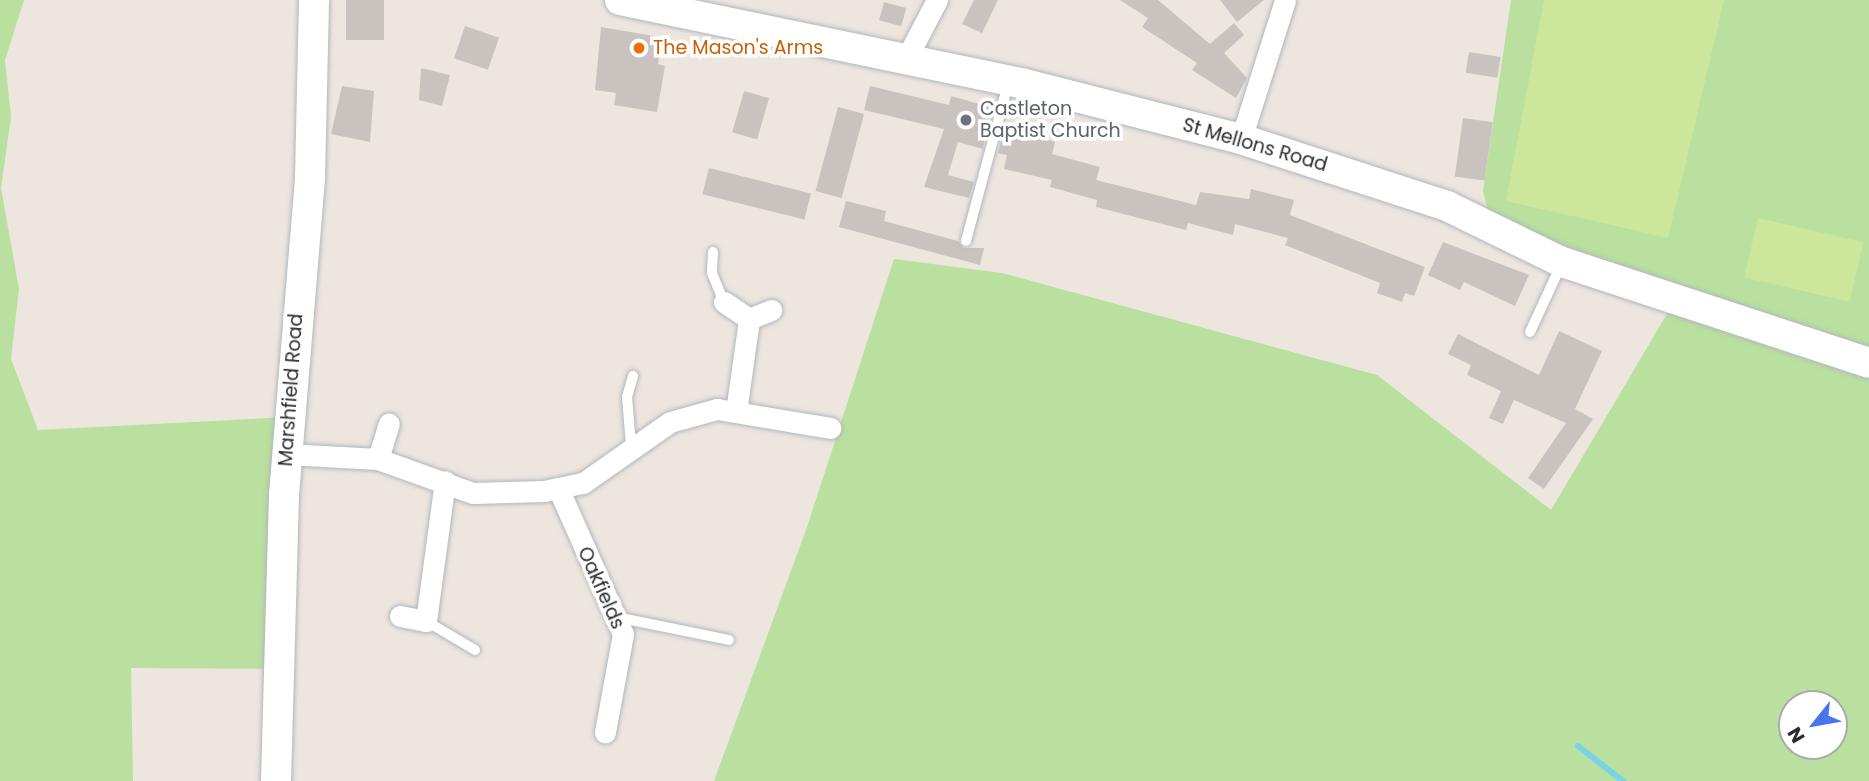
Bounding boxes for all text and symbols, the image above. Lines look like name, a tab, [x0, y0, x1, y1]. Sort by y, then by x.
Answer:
place label: The Mason's Arms	[653, 37, 823, 59]
marker: The Mason's Arms	[631, 40, 647, 56]
place label: Castleton Baptist Church	[980, 98, 1121, 142]
marker: Castleton Baptist Church	[958, 112, 974, 128]
street label: St Mellons Road	[1180, 113, 1330, 177]
street label: Marshfield Road	[274, 313, 308, 467]
street label: Oakfields	[573, 543, 629, 633]
north arrow	[1778, 690, 1848, 760]
text: N	[1781, 722, 1812, 748]

